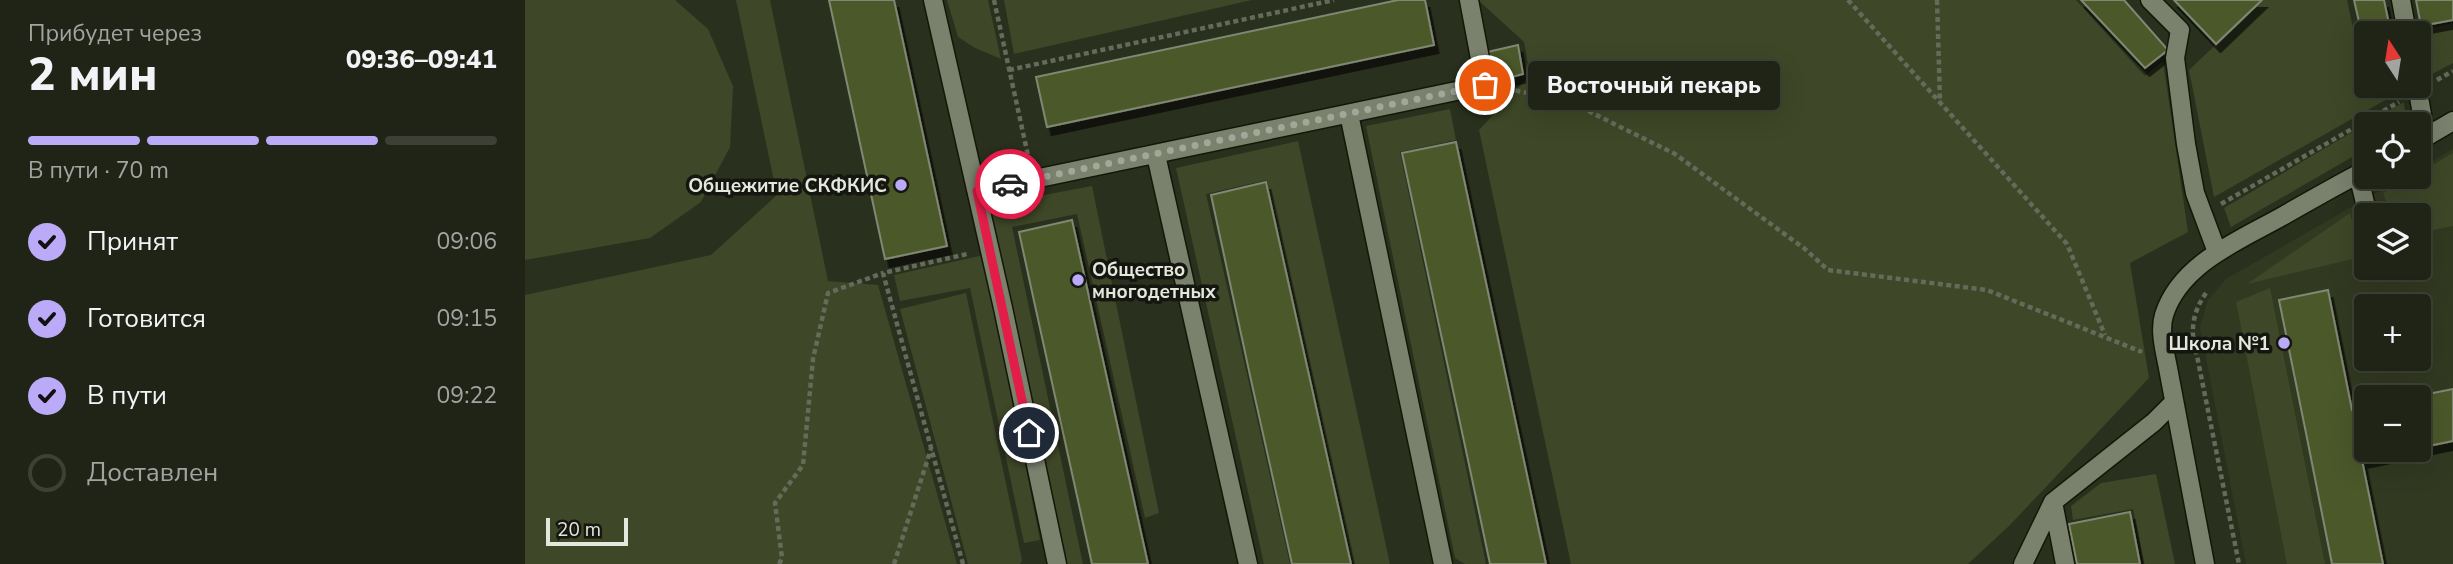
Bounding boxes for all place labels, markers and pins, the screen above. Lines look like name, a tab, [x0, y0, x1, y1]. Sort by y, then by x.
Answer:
pin	[1455, 55, 1515, 115]
callout: Восточный пекарь	[1527, 60, 1779, 110]
place label: Общежитие СКФКИС	[688, 173, 887, 199]
marker: Общежитие СКФКИС	[893, 177, 909, 193]
place label: Общество многодетных	[1092, 257, 1216, 305]
marker: Общество многодетных	[1070, 272, 1086, 288]
place label: Школа №1	[2169, 331, 2270, 357]
marker: Школа №1	[2276, 335, 2292, 351]
pin	[999, 403, 1059, 463]

